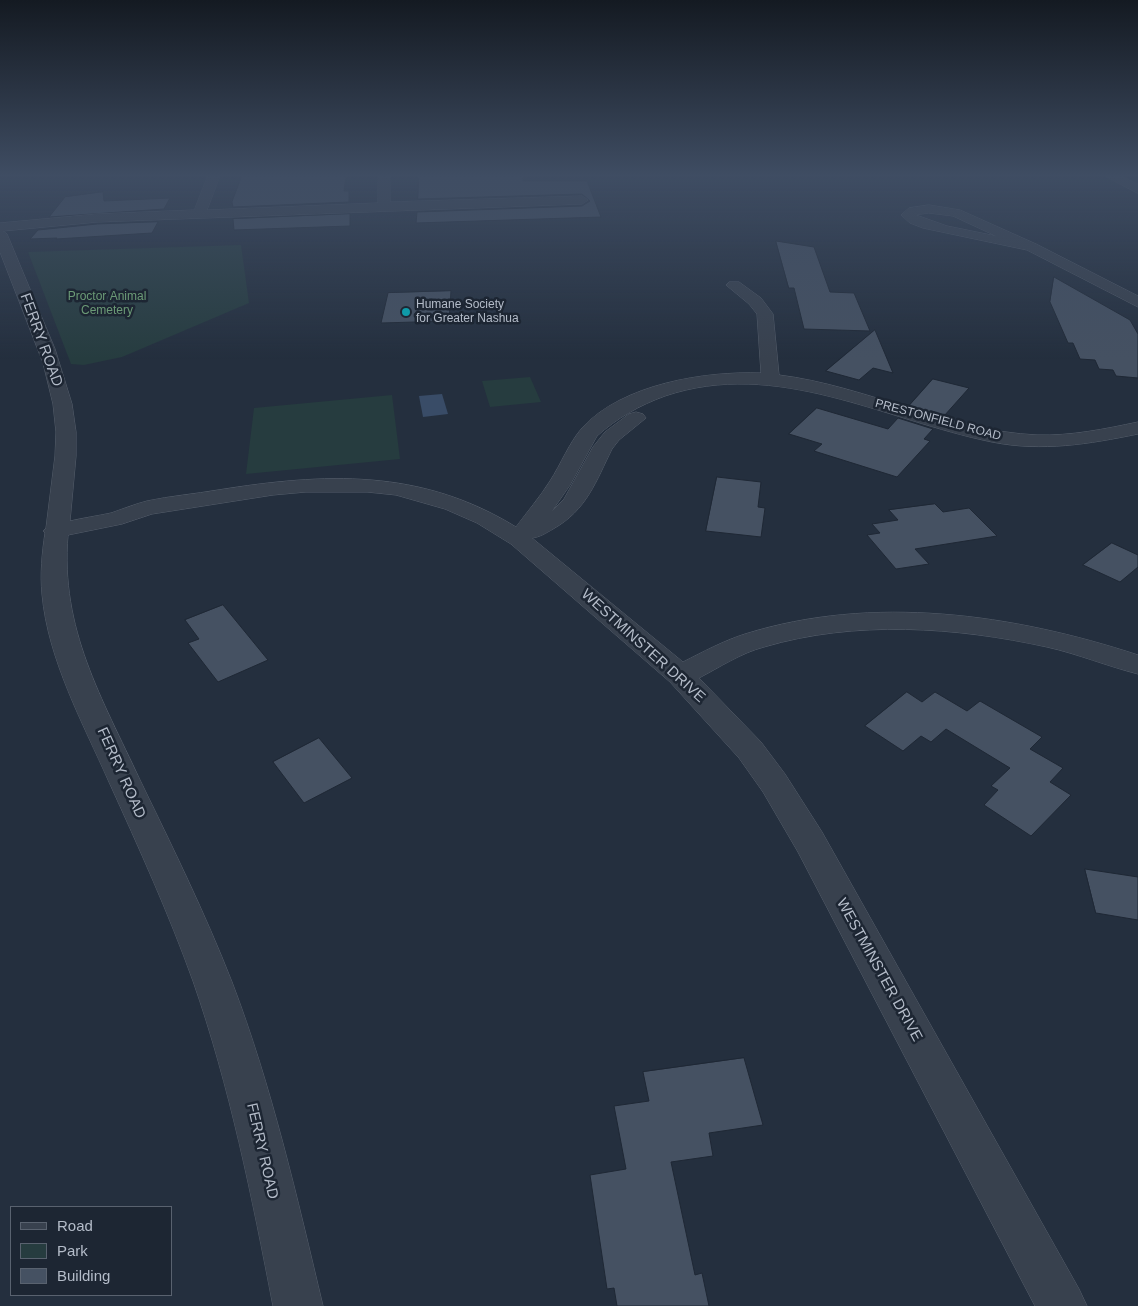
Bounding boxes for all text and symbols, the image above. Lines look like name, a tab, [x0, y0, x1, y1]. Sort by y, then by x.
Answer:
park label: Proctor Animal Cemetery	[68, 290, 146, 318]
street label: FERRY ROAD	[16, 291, 66, 389]
place label: Humane Society for Greater Nashua	[416, 298, 519, 326]
marker: Humane Society for Greater Nashua	[400, 306, 412, 318]
street label: PRESTONFIELD ROAD	[873, 396, 1003, 444]
street label: WESTMINSTER DRIVE	[577, 586, 709, 706]
street label: FERRY ROAD	[93, 725, 149, 821]
street label: WESTMINSTER DRIVE	[832, 895, 926, 1045]
street label: FERRY ROAD	[242, 1101, 282, 1201]
legend	[10, 1206, 172, 1296]
text: Road	[57, 1217, 93, 1234]
text: Park	[57, 1242, 88, 1259]
text: Building	[57, 1267, 110, 1284]

